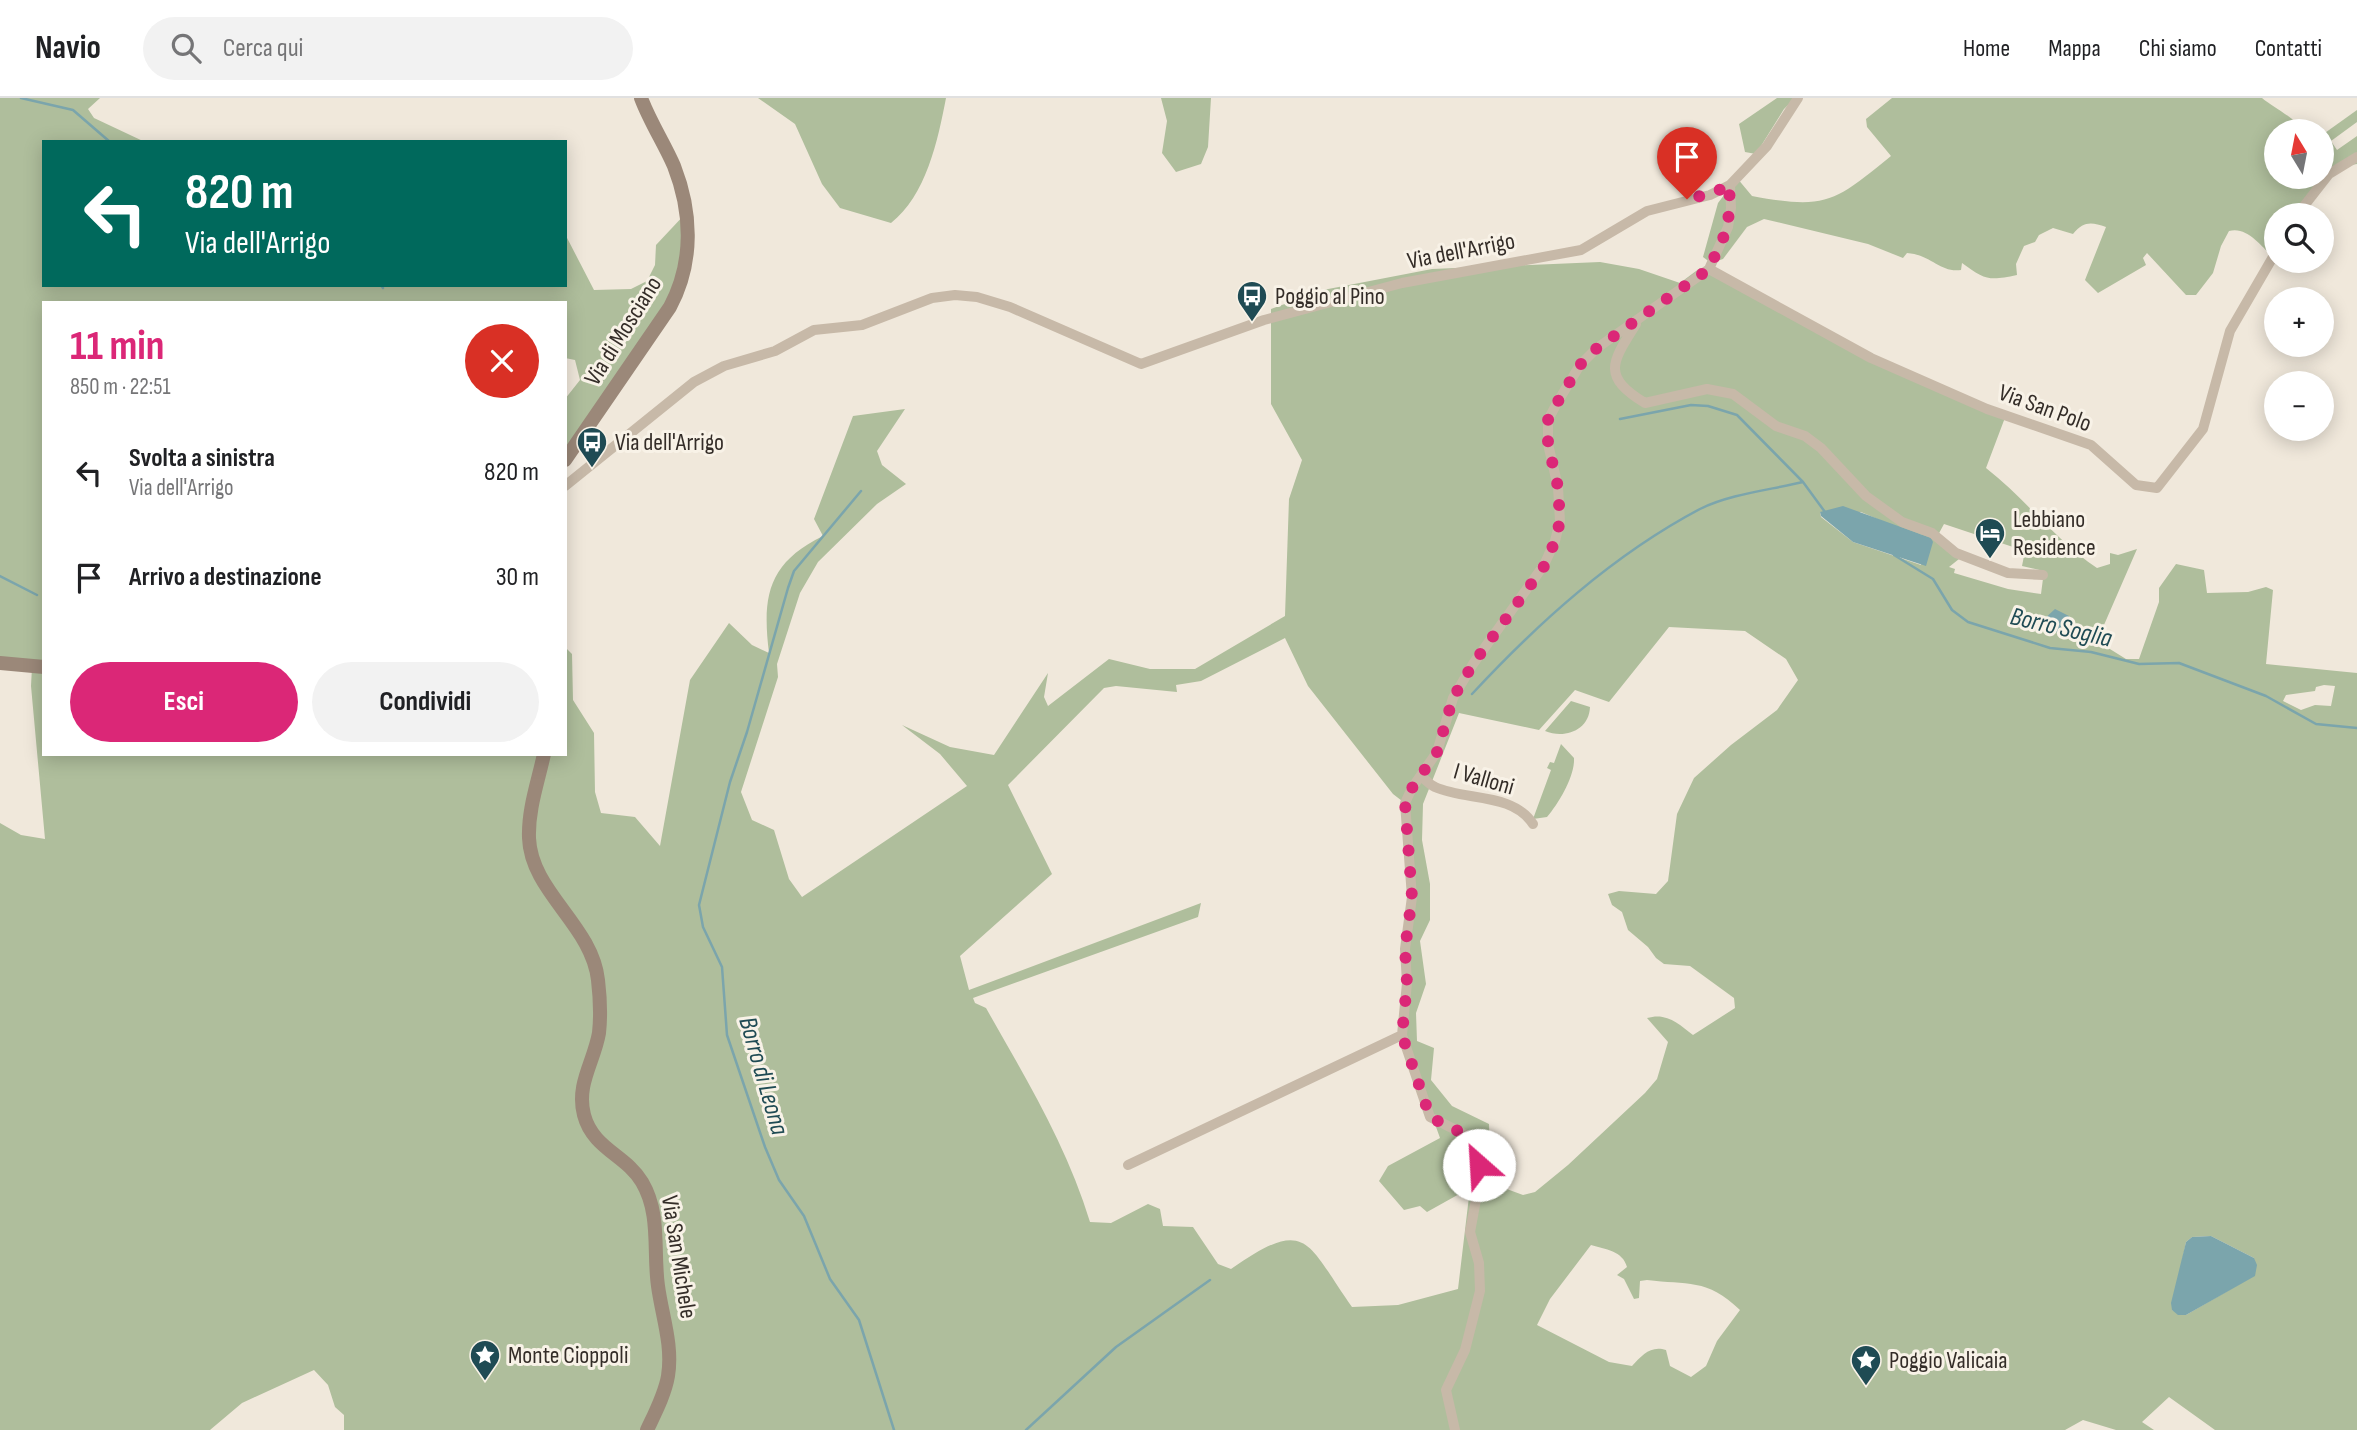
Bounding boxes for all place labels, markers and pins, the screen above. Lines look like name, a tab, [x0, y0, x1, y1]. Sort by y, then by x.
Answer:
pin	[1657, 127, 1717, 199]
bus stop icon: Poggio al Pino	[1235, 279, 1269, 323]
place label: Poggio al Pino	[1275, 282, 1385, 311]
bus stop icon: Via dell'Arrigo	[575, 425, 609, 469]
place label: Via dell'Arrigo	[615, 428, 724, 457]
place label: Lebbiano Residence	[2013, 505, 2096, 562]
hotel icon: Lebbiano Residence	[1973, 516, 2007, 560]
place icon: Monte Cioppoli	[468, 1338, 502, 1382]
place label: Monte Cioppoli	[508, 1341, 629, 1370]
place icon: Poggio Valicaia	[1849, 1343, 1883, 1387]
place label: Poggio Valicaia	[1889, 1346, 2007, 1375]

